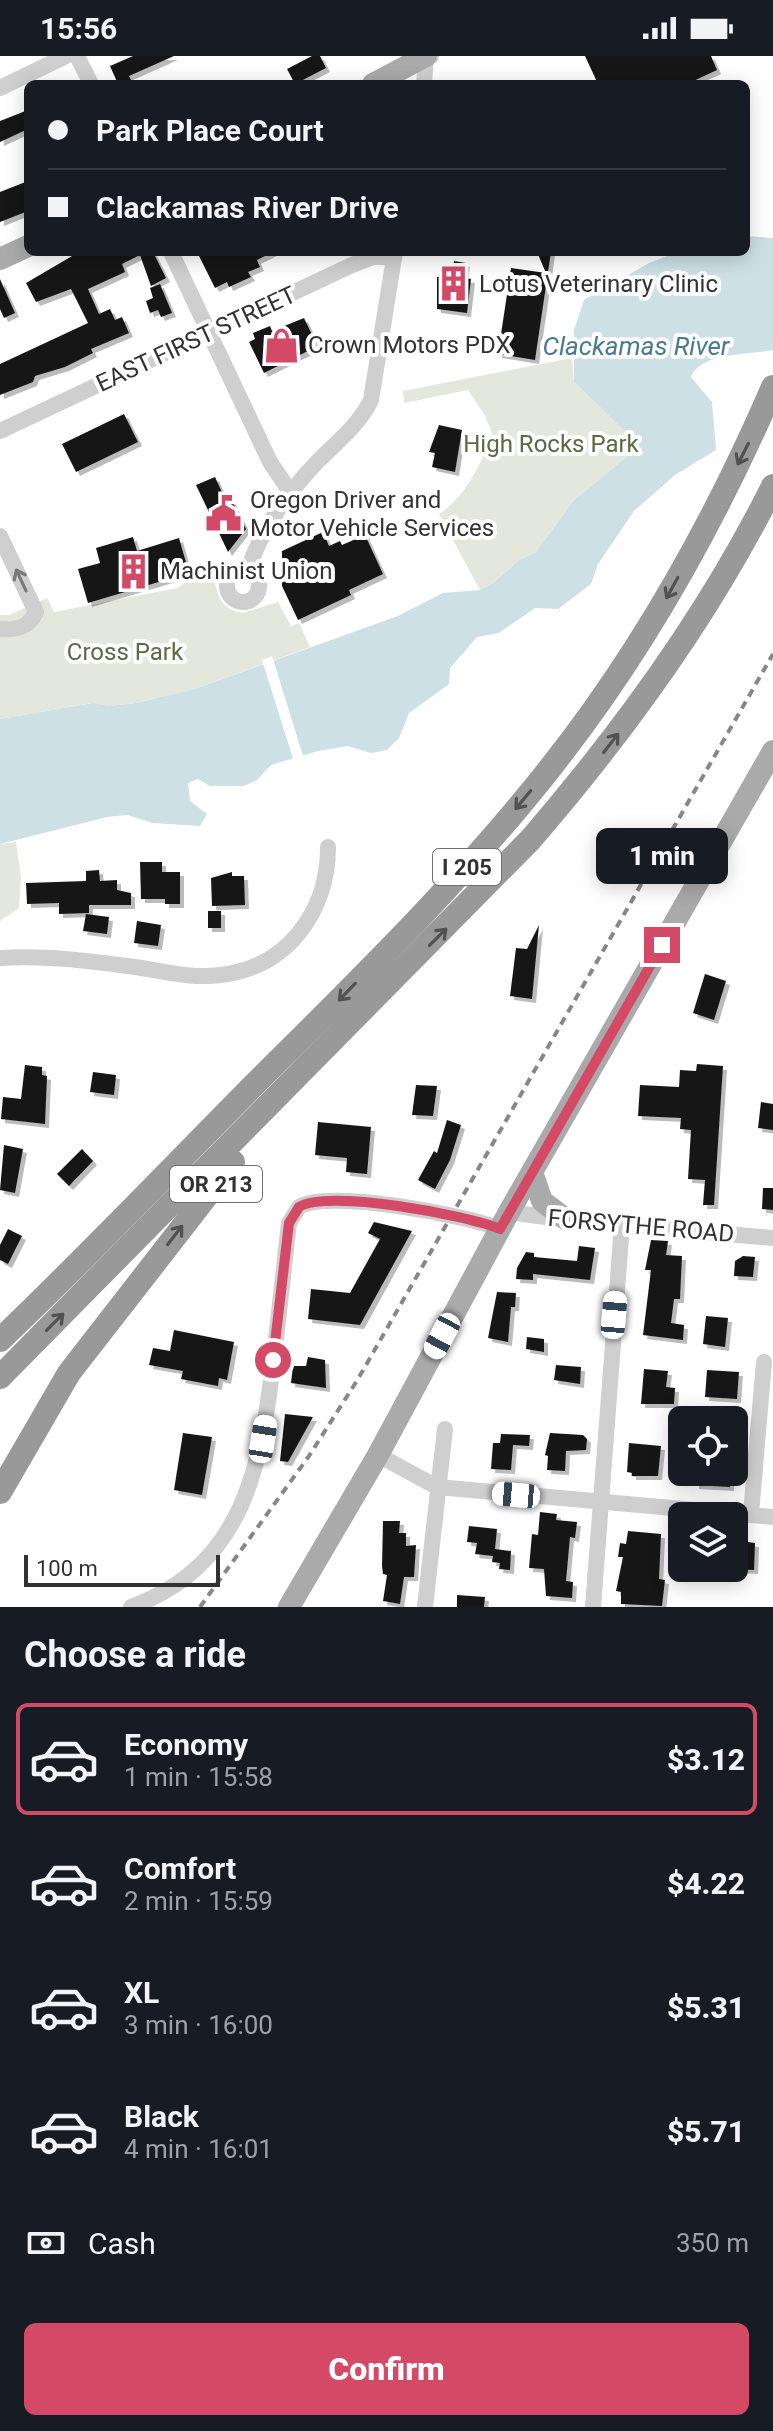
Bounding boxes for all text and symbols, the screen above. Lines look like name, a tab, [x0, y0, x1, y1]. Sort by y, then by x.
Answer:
text: 15:56	[40, 11, 117, 46]
text: Park Place Court	[96, 113, 324, 148]
text: Clackamas River Drive	[96, 190, 399, 225]
building icon: Lotus Veterinary Clinic	[434, 265, 472, 303]
place label: Lotus Veterinary Clinic	[479, 270, 718, 298]
street label: EAST FIRST STREET	[92, 280, 300, 398]
shop icon: Crown Motors PDX	[263, 326, 301, 364]
place label: Crown Motors PDX	[308, 331, 511, 359]
water label: Clackamas River	[543, 331, 731, 361]
park label: High Rocks Park	[463, 430, 640, 458]
one-way arrow	[734, 441, 750, 465]
place label: Oregon Driver and Motor Vehicle Services	[250, 486, 494, 542]
public building icon: Oregon Driver and Motor Vehicle Services	[205, 495, 243, 533]
building icon: Machinist Union	[115, 552, 153, 590]
place label: Machinist Union	[160, 557, 333, 585]
one-way arrow	[13, 568, 28, 592]
one-way arrow	[664, 575, 679, 599]
park label: Cross Park	[67, 638, 184, 666]
one-way arrow	[602, 733, 619, 754]
one-way arrow	[514, 790, 532, 810]
callout: 1 min	[596, 829, 728, 885]
text: 1 min	[629, 841, 695, 871]
road number: I 205	[433, 849, 501, 885]
route end	[644, 927, 680, 963]
one-way arrow	[428, 928, 447, 947]
one-way arrow	[338, 982, 357, 1001]
road number: OR 213	[170, 1166, 262, 1202]
street label: FORSYTHE ROAD	[547, 1204, 735, 1248]
one-way arrow	[167, 1225, 184, 1246]
car	[600, 1290, 628, 1340]
car	[420, 1309, 464, 1363]
one-way arrow	[45, 1313, 64, 1332]
route start	[255, 1342, 291, 1378]
map controls	[668, 1406, 748, 1582]
button: locate	[668, 1406, 748, 1486]
car	[247, 1413, 279, 1465]
car	[491, 1481, 541, 1509]
button: layers	[668, 1502, 748, 1582]
scale bar	[24, 1551, 220, 1587]
text: 100 m	[36, 1556, 98, 1581]
text: Choose a ride	[24, 1634, 246, 1676]
icon: car	[28, 1723, 100, 1795]
text: Economy	[124, 1727, 248, 1762]
text: $3.12	[667, 1742, 745, 1777]
text: 1 min · 15:58	[124, 1762, 273, 1792]
icon: car	[28, 1847, 100, 1919]
text: Comfort	[124, 1851, 236, 1886]
text: $4.22	[667, 1866, 745, 1901]
text: 2 min · 15:59	[124, 1886, 273, 1916]
icon: car	[28, 1971, 100, 2043]
text: XL	[124, 1975, 159, 2010]
text: $5.31	[667, 1990, 745, 2025]
text: 3 min · 16:00	[124, 2010, 273, 2040]
icon: car	[28, 2095, 100, 2167]
text: Black	[124, 2099, 199, 2134]
text: $5.71	[667, 2114, 745, 2149]
text: 4 min · 16:01	[124, 2134, 273, 2164]
icon: cash	[24, 2221, 68, 2265]
text: Cash	[88, 2226, 156, 2261]
text: 350 m	[676, 2228, 749, 2258]
button: Confirm	[24, 2323, 749, 2415]

